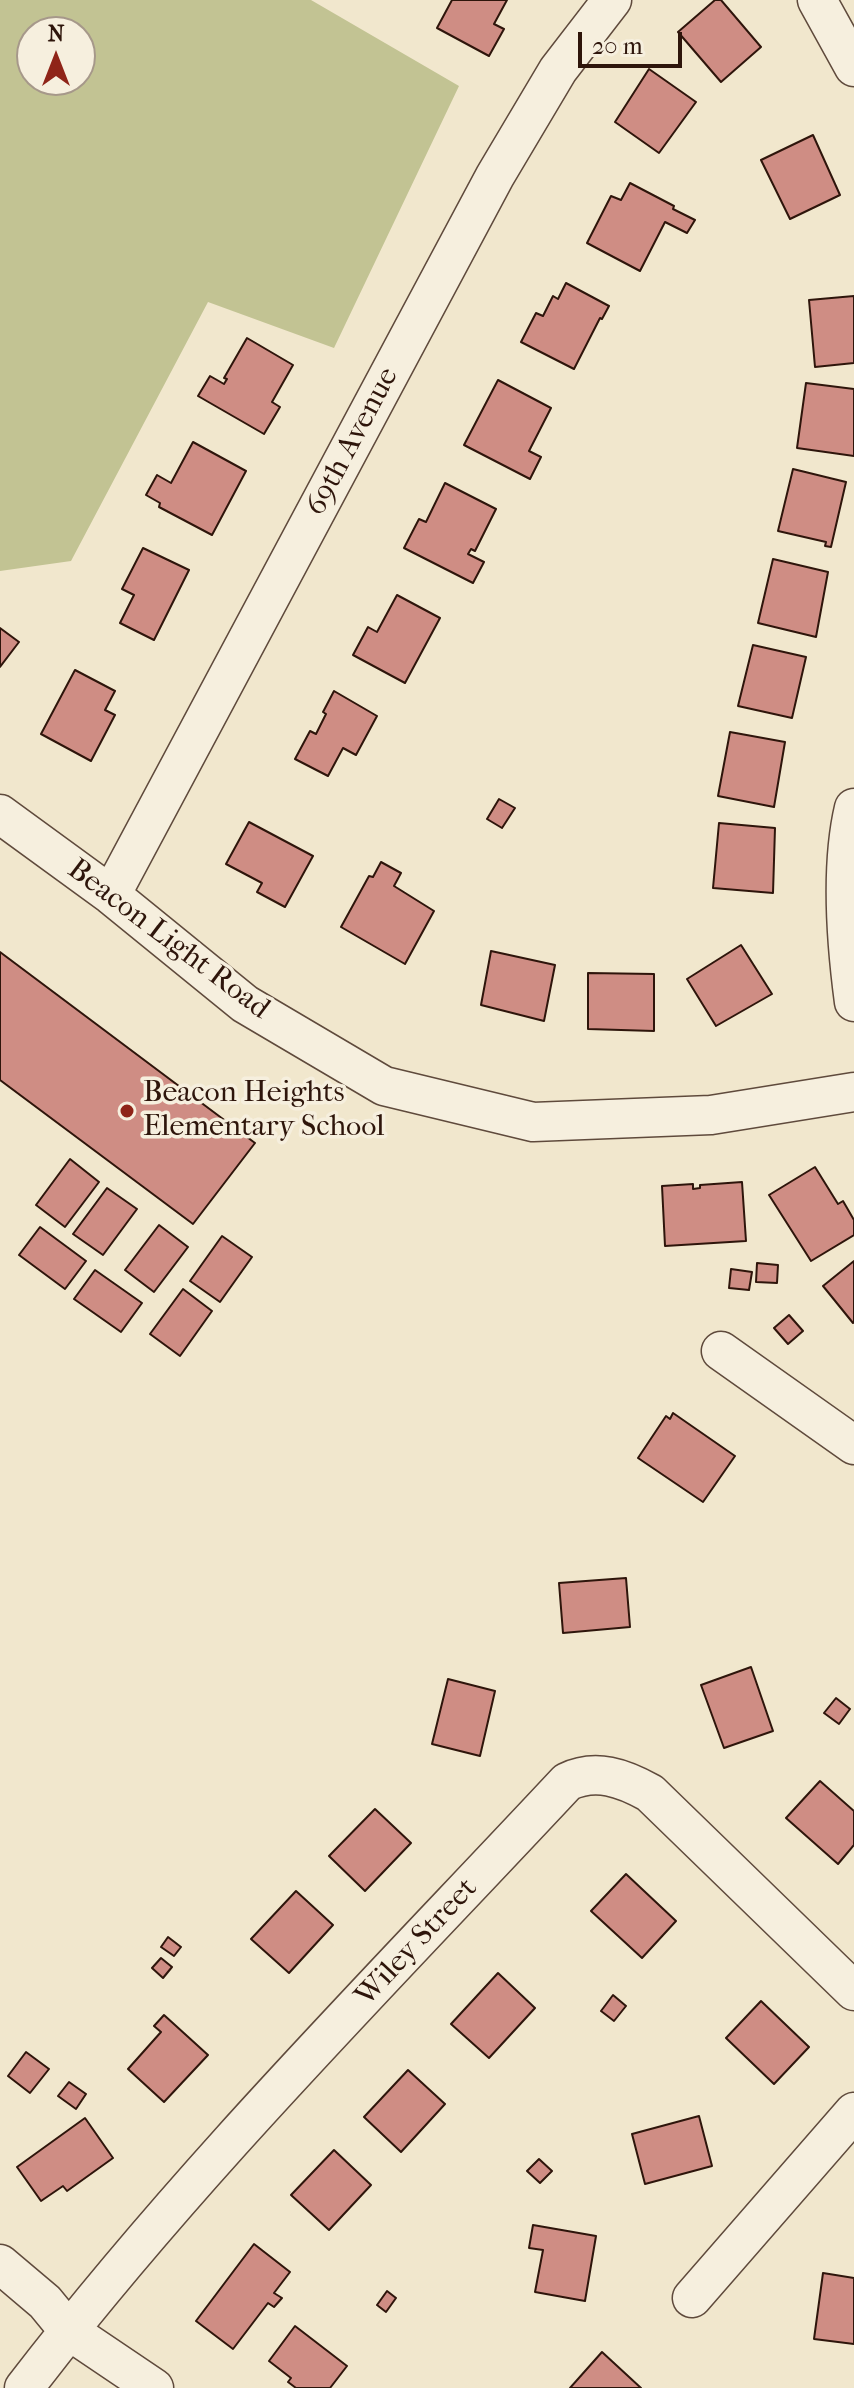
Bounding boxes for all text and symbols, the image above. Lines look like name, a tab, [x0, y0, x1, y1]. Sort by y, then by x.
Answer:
north arrow	[16, 16, 96, 96]
scale bar	[582, 16, 686, 66]
text: N	[48, 21, 64, 47]
text: 20 m	[592, 32, 643, 60]
street label: 69th Avenue	[299, 362, 407, 522]
street label: Beacon Light Road	[60, 852, 276, 1028]
place label: Beacon Heights Elementary School	[143, 1076, 385, 1146]
marker: Beacon Heights Elementary School	[118, 1102, 136, 1120]
street label: Wiley Street	[349, 1871, 485, 2015]

